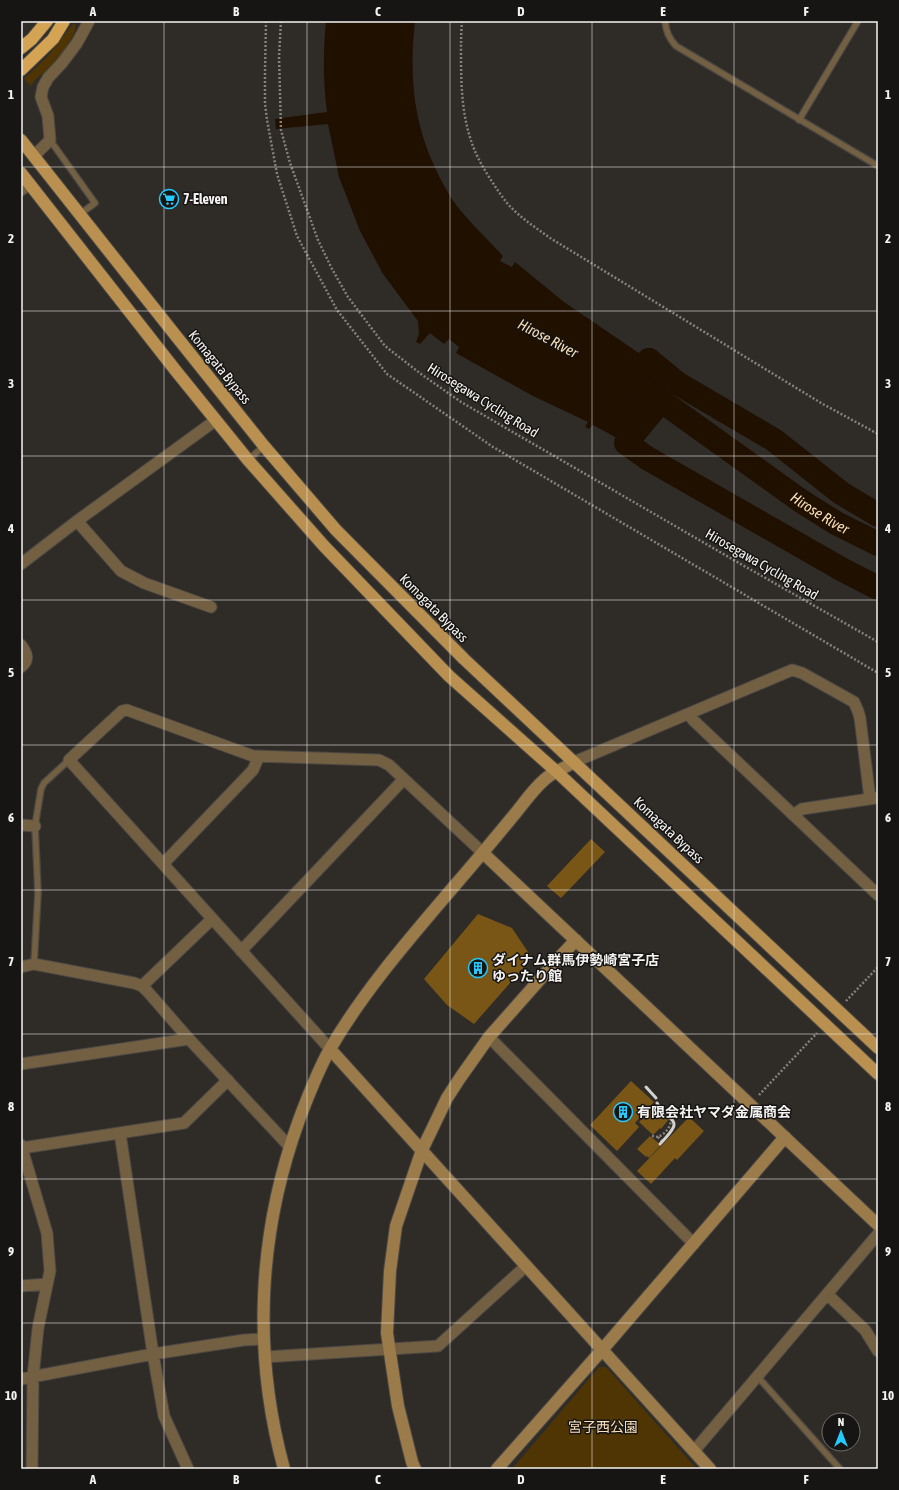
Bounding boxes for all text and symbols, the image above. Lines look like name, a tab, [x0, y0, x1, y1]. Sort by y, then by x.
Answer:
text: A	[89, 4, 97, 19]
text: B	[233, 4, 240, 19]
text: C	[375, 4, 381, 19]
text: D	[517, 4, 525, 19]
text: E	[660, 4, 666, 19]
text: F	[803, 4, 809, 19]
text: 1	[8, 87, 14, 102]
text: 1	[885, 87, 891, 102]
supermarket icon: 7-Eleven	[158, 188, 180, 210]
place label: 7-Eleven	[183, 191, 228, 207]
text: 2	[8, 231, 14, 246]
text: 2	[885, 231, 891, 246]
water label: Hirose River	[515, 315, 581, 361]
street label: Komagata Bypass	[185, 327, 255, 407]
street label: Hirosegawa Cycling Road	[425, 359, 541, 441]
text: 3	[8, 376, 14, 391]
text: 3	[885, 376, 891, 391]
water label: Hirose River	[788, 488, 853, 537]
text: 4	[7, 521, 14, 536]
text: 4	[884, 521, 891, 536]
street label: Hirosegawa Cycling Road	[703, 525, 821, 603]
street label: Komagata Bypass	[397, 571, 471, 645]
text: 5	[8, 665, 14, 680]
text: 5	[885, 665, 891, 680]
street label: Komagata Bypass	[631, 793, 707, 867]
text: 6	[8, 810, 14, 825]
text: 6	[885, 810, 891, 825]
place label: ダイナム群馬伊勢崎宮子店 ゆったり館	[492, 952, 659, 984]
text: 7	[8, 954, 14, 969]
text: 7	[885, 954, 891, 969]
building icon: ダイナム群馬伊勢崎宮子店 ゆったり館	[467, 957, 489, 979]
text: 8	[8, 1099, 14, 1114]
text: 8	[885, 1099, 891, 1114]
building icon: 有限会社ヤマダ金属商会	[612, 1101, 634, 1123]
place label: 有限会社ヤマダ金属商会	[637, 1104, 791, 1120]
text: 9	[8, 1244, 14, 1259]
text: 9	[885, 1244, 891, 1259]
text: 10	[5, 1388, 17, 1403]
text: 10	[882, 1388, 894, 1403]
north arrow	[821, 1412, 861, 1452]
text: N	[838, 1416, 844, 1428]
park label: 宮子西公園	[568, 1419, 638, 1435]
text: A	[89, 1472, 97, 1487]
text: B	[233, 1472, 240, 1487]
text: C	[375, 1472, 381, 1487]
text: D	[517, 1472, 525, 1487]
text: E	[660, 1472, 666, 1487]
text: F	[803, 1472, 809, 1487]

